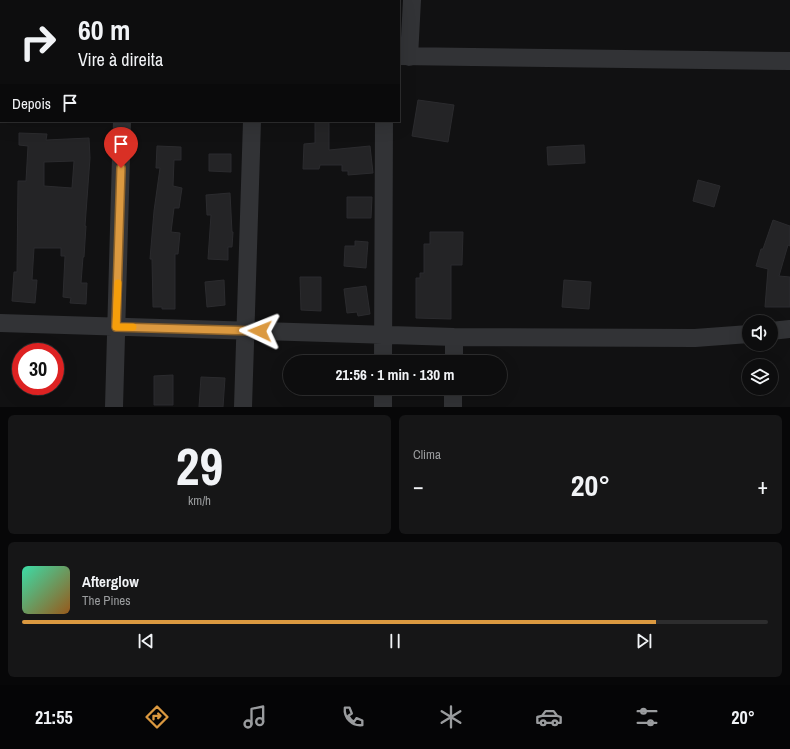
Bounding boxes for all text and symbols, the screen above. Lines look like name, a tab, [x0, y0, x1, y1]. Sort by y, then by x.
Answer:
text: 60 m	[78, 11, 130, 49]
icon: right	[12, 16, 64, 68]
text: Vire à direita	[78, 47, 163, 72]
icon: arrive	[59, 92, 81, 114]
text: Depois	[12, 93, 51, 114]
pin	[104, 127, 138, 168]
icon: arrive	[110, 133, 132, 155]
position arrow	[239, 310, 281, 352]
map controls	[742, 315, 778, 395]
button: sound	[742, 315, 778, 351]
speed limit sign: 30	[12, 343, 64, 395]
button: layers	[742, 359, 778, 395]
text: 21:56 · 1 min · 130 m	[336, 364, 454, 385]
text: 29	[176, 431, 223, 501]
text: Clima	[413, 446, 441, 463]
text: 20°	[571, 465, 610, 505]
text: −	[413, 471, 424, 501]
text: +	[757, 471, 768, 501]
text: km/h	[188, 492, 211, 509]
text: Afterglow	[82, 571, 139, 592]
text: The Pines	[82, 592, 131, 609]
icon: previous	[135, 630, 157, 652]
icon: pause	[384, 630, 406, 652]
icon: next	[633, 630, 655, 652]
icon: directions	[143, 703, 171, 731]
icon: music	[241, 703, 269, 731]
icon: phone	[339, 703, 367, 731]
icon: climate	[437, 703, 465, 731]
icon: car	[535, 703, 563, 731]
icon: filters	[633, 703, 661, 731]
text: 21:55	[35, 705, 73, 730]
text: 20°	[731, 705, 755, 730]

